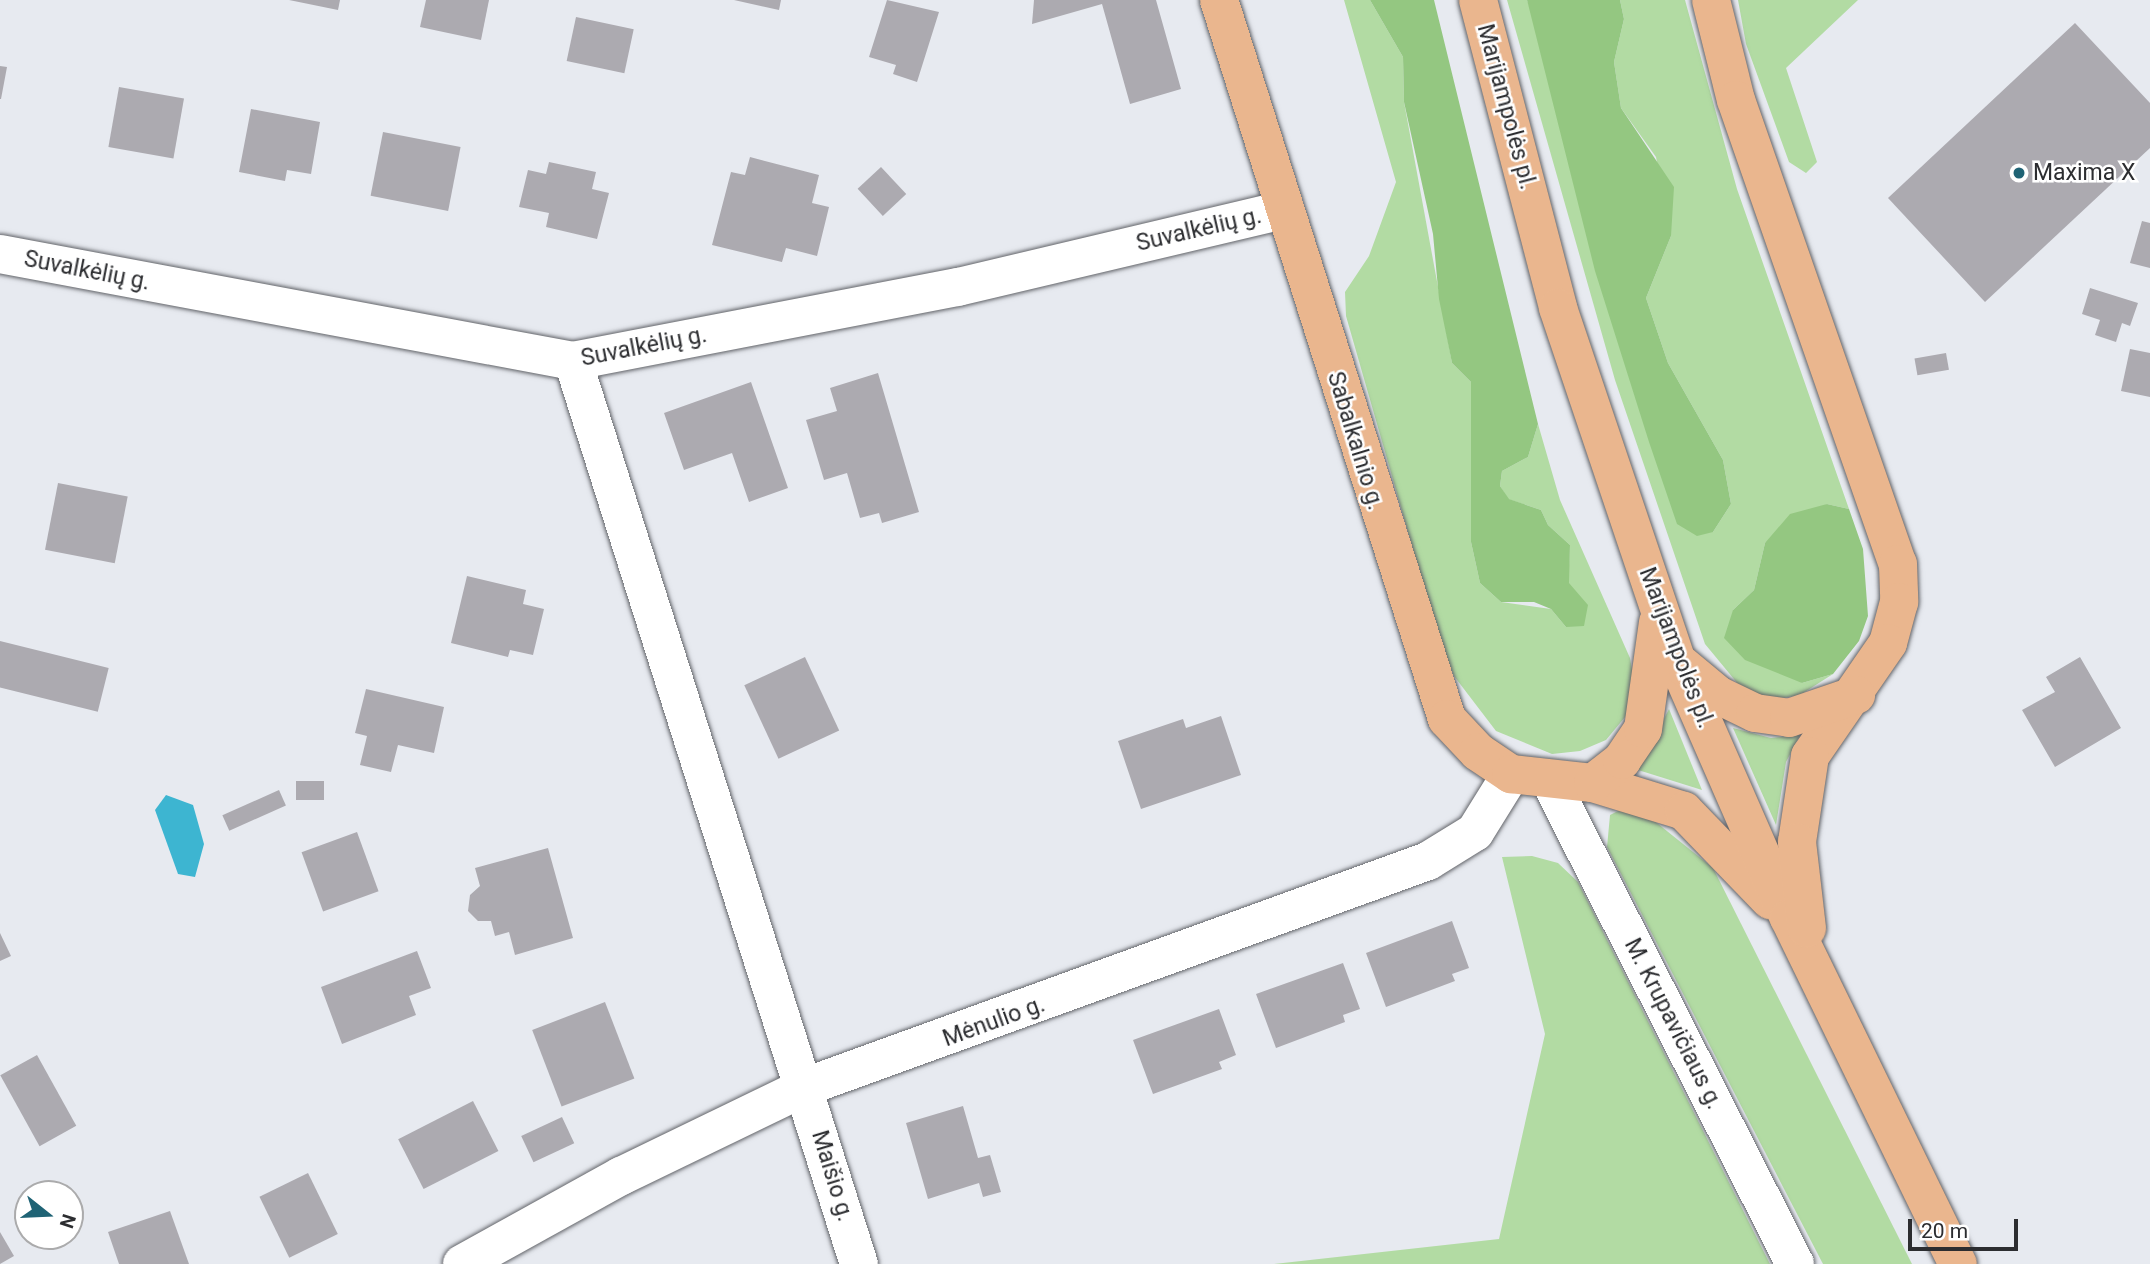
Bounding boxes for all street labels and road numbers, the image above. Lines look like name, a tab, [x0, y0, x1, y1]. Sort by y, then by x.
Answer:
street label: Marijampolės pl.	[1471, 21, 1541, 193]
street label: Suvalkėlių g.	[1134, 202, 1264, 258]
street label: Suvalkėlių g.	[22, 245, 152, 297]
street label: Suvalkėlių g.	[579, 321, 709, 373]
street label: Sabalkalnio g.	[1321, 369, 1389, 513]
street label: Marijampolės pl.	[1633, 564, 1719, 732]
street label: M. Krupavičiaus g.	[1618, 934, 1728, 1114]
street label: Mėnulio g.	[939, 991, 1049, 1053]
street label: Maišio g.	[805, 1127, 859, 1225]

